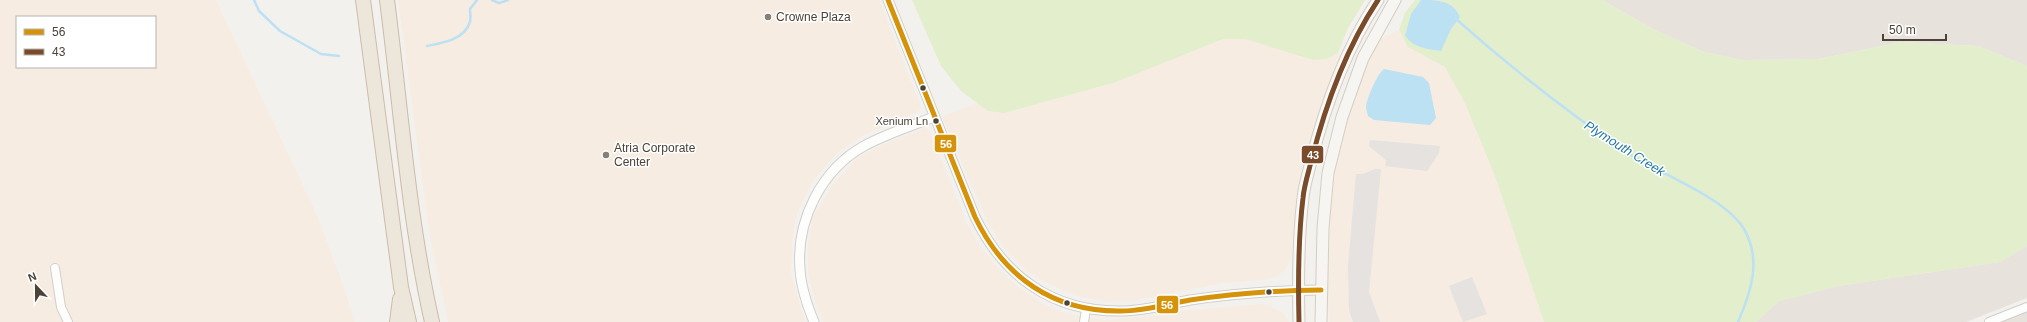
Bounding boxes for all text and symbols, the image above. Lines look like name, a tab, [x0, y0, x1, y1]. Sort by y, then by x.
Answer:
place label: Crowne Plaza	[776, 10, 851, 24]
marker: Crowne Plaza	[763, 12, 773, 22]
legend	[16, 16, 156, 68]
scale bar	[1883, 16, 1946, 42]
text: 50 m	[1889, 23, 1916, 37]
text: 56	[52, 25, 66, 39]
text: 43	[52, 45, 66, 59]
unlabelled marker	[918, 83, 928, 93]
place label: Xenium Ln	[875, 115, 928, 127]
marker: Xenium Ln	[931, 116, 941, 126]
water label: Plymouth Creek	[1582, 118, 1669, 180]
line badge: 56	[934, 134, 957, 153]
text: 56	[940, 138, 952, 150]
place label: Atria Corporate Center	[614, 141, 696, 169]
line badge: 43	[1301, 145, 1324, 164]
text: 43	[1307, 149, 1319, 161]
marker: Atria Corporate Center	[601, 150, 611, 160]
north arrow	[16, 266, 56, 306]
text: N	[26, 270, 38, 284]
unlabelled marker	[1264, 287, 1274, 297]
line badge: 56	[1156, 295, 1179, 314]
unlabelled marker	[1062, 298, 1072, 308]
text: 56	[1161, 299, 1173, 311]

